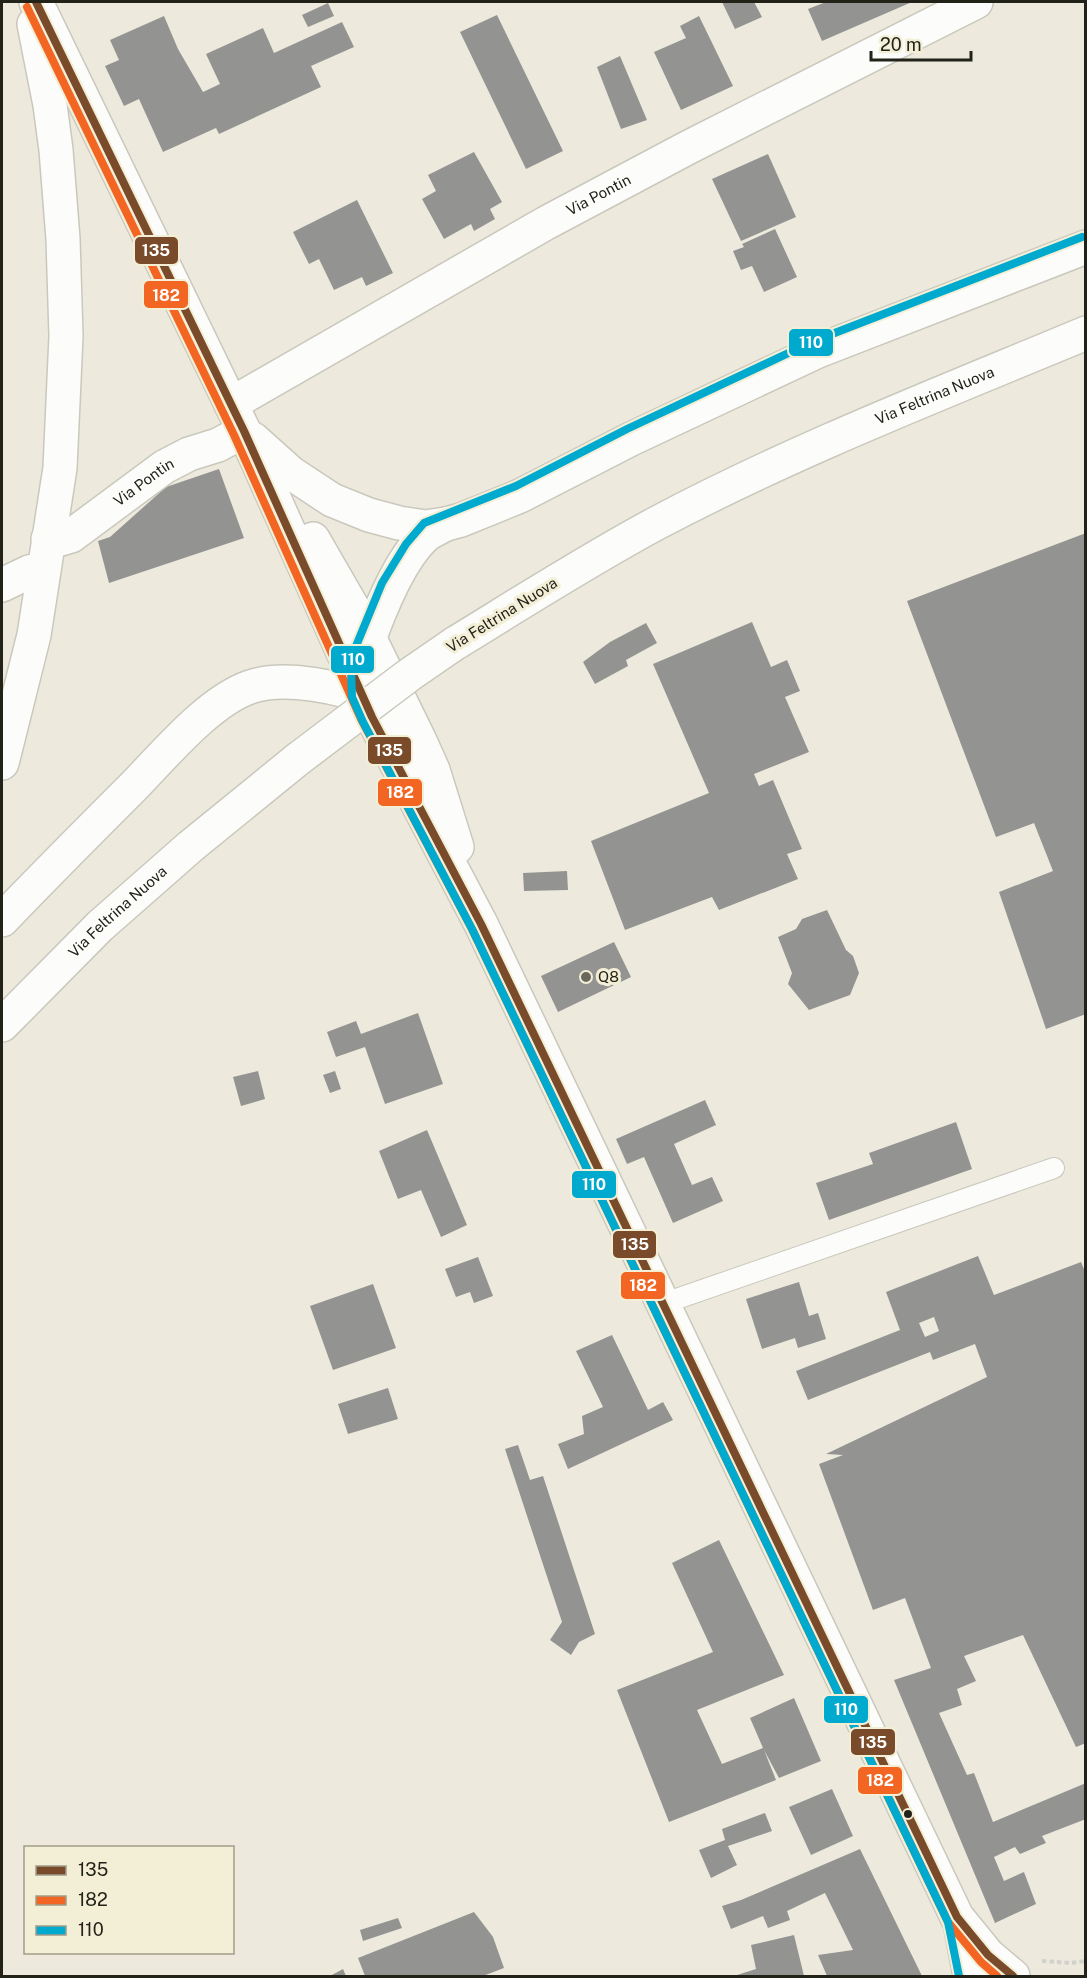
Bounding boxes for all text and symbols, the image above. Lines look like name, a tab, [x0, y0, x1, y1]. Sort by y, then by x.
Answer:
scale bar	[871, 24, 972, 62]
text: 20 m	[880, 34, 922, 55]
street label: Via Pontin	[563, 171, 634, 219]
line badge: 135	[134, 236, 179, 265]
text: 135	[142, 241, 170, 260]
line badge: 182	[143, 280, 189, 309]
text: 182	[152, 286, 180, 305]
line badge: 110	[788, 328, 834, 357]
text: 110	[799, 333, 823, 352]
street label: Via Feltrina Nuova	[873, 363, 996, 428]
street label: Via Pontin	[110, 454, 176, 509]
street label: Via Feltrina Nuova	[443, 574, 560, 655]
line badge: 110	[330, 645, 375, 674]
text: 110	[341, 650, 365, 669]
line badge: 135	[367, 736, 412, 765]
text: 135	[375, 741, 403, 760]
line badge: 182	[377, 778, 423, 807]
text: 182	[386, 783, 414, 802]
street label: Via Feltrina Nuova	[65, 862, 170, 961]
place label: Q8	[598, 968, 619, 985]
marker: Q8	[579, 970, 593, 984]
line badge: 110	[571, 1170, 617, 1199]
text: 110	[582, 1175, 606, 1194]
line badge: 135	[612, 1230, 657, 1259]
text: 135	[621, 1235, 649, 1254]
line badge: 182	[620, 1271, 666, 1300]
text: 182	[629, 1276, 657, 1295]
line badge: 110	[823, 1695, 869, 1724]
text: 110	[834, 1700, 858, 1719]
line badge: 135	[850, 1728, 896, 1756]
text: 135	[859, 1733, 887, 1752]
line badge: 182	[857, 1766, 903, 1795]
text: 182	[866, 1771, 894, 1790]
unlabelled marker	[902, 1808, 914, 1820]
legend	[24, 1846, 234, 1954]
text: 135	[78, 1859, 108, 1880]
text: 182	[78, 1889, 108, 1910]
text: 110	[78, 1919, 104, 1940]

